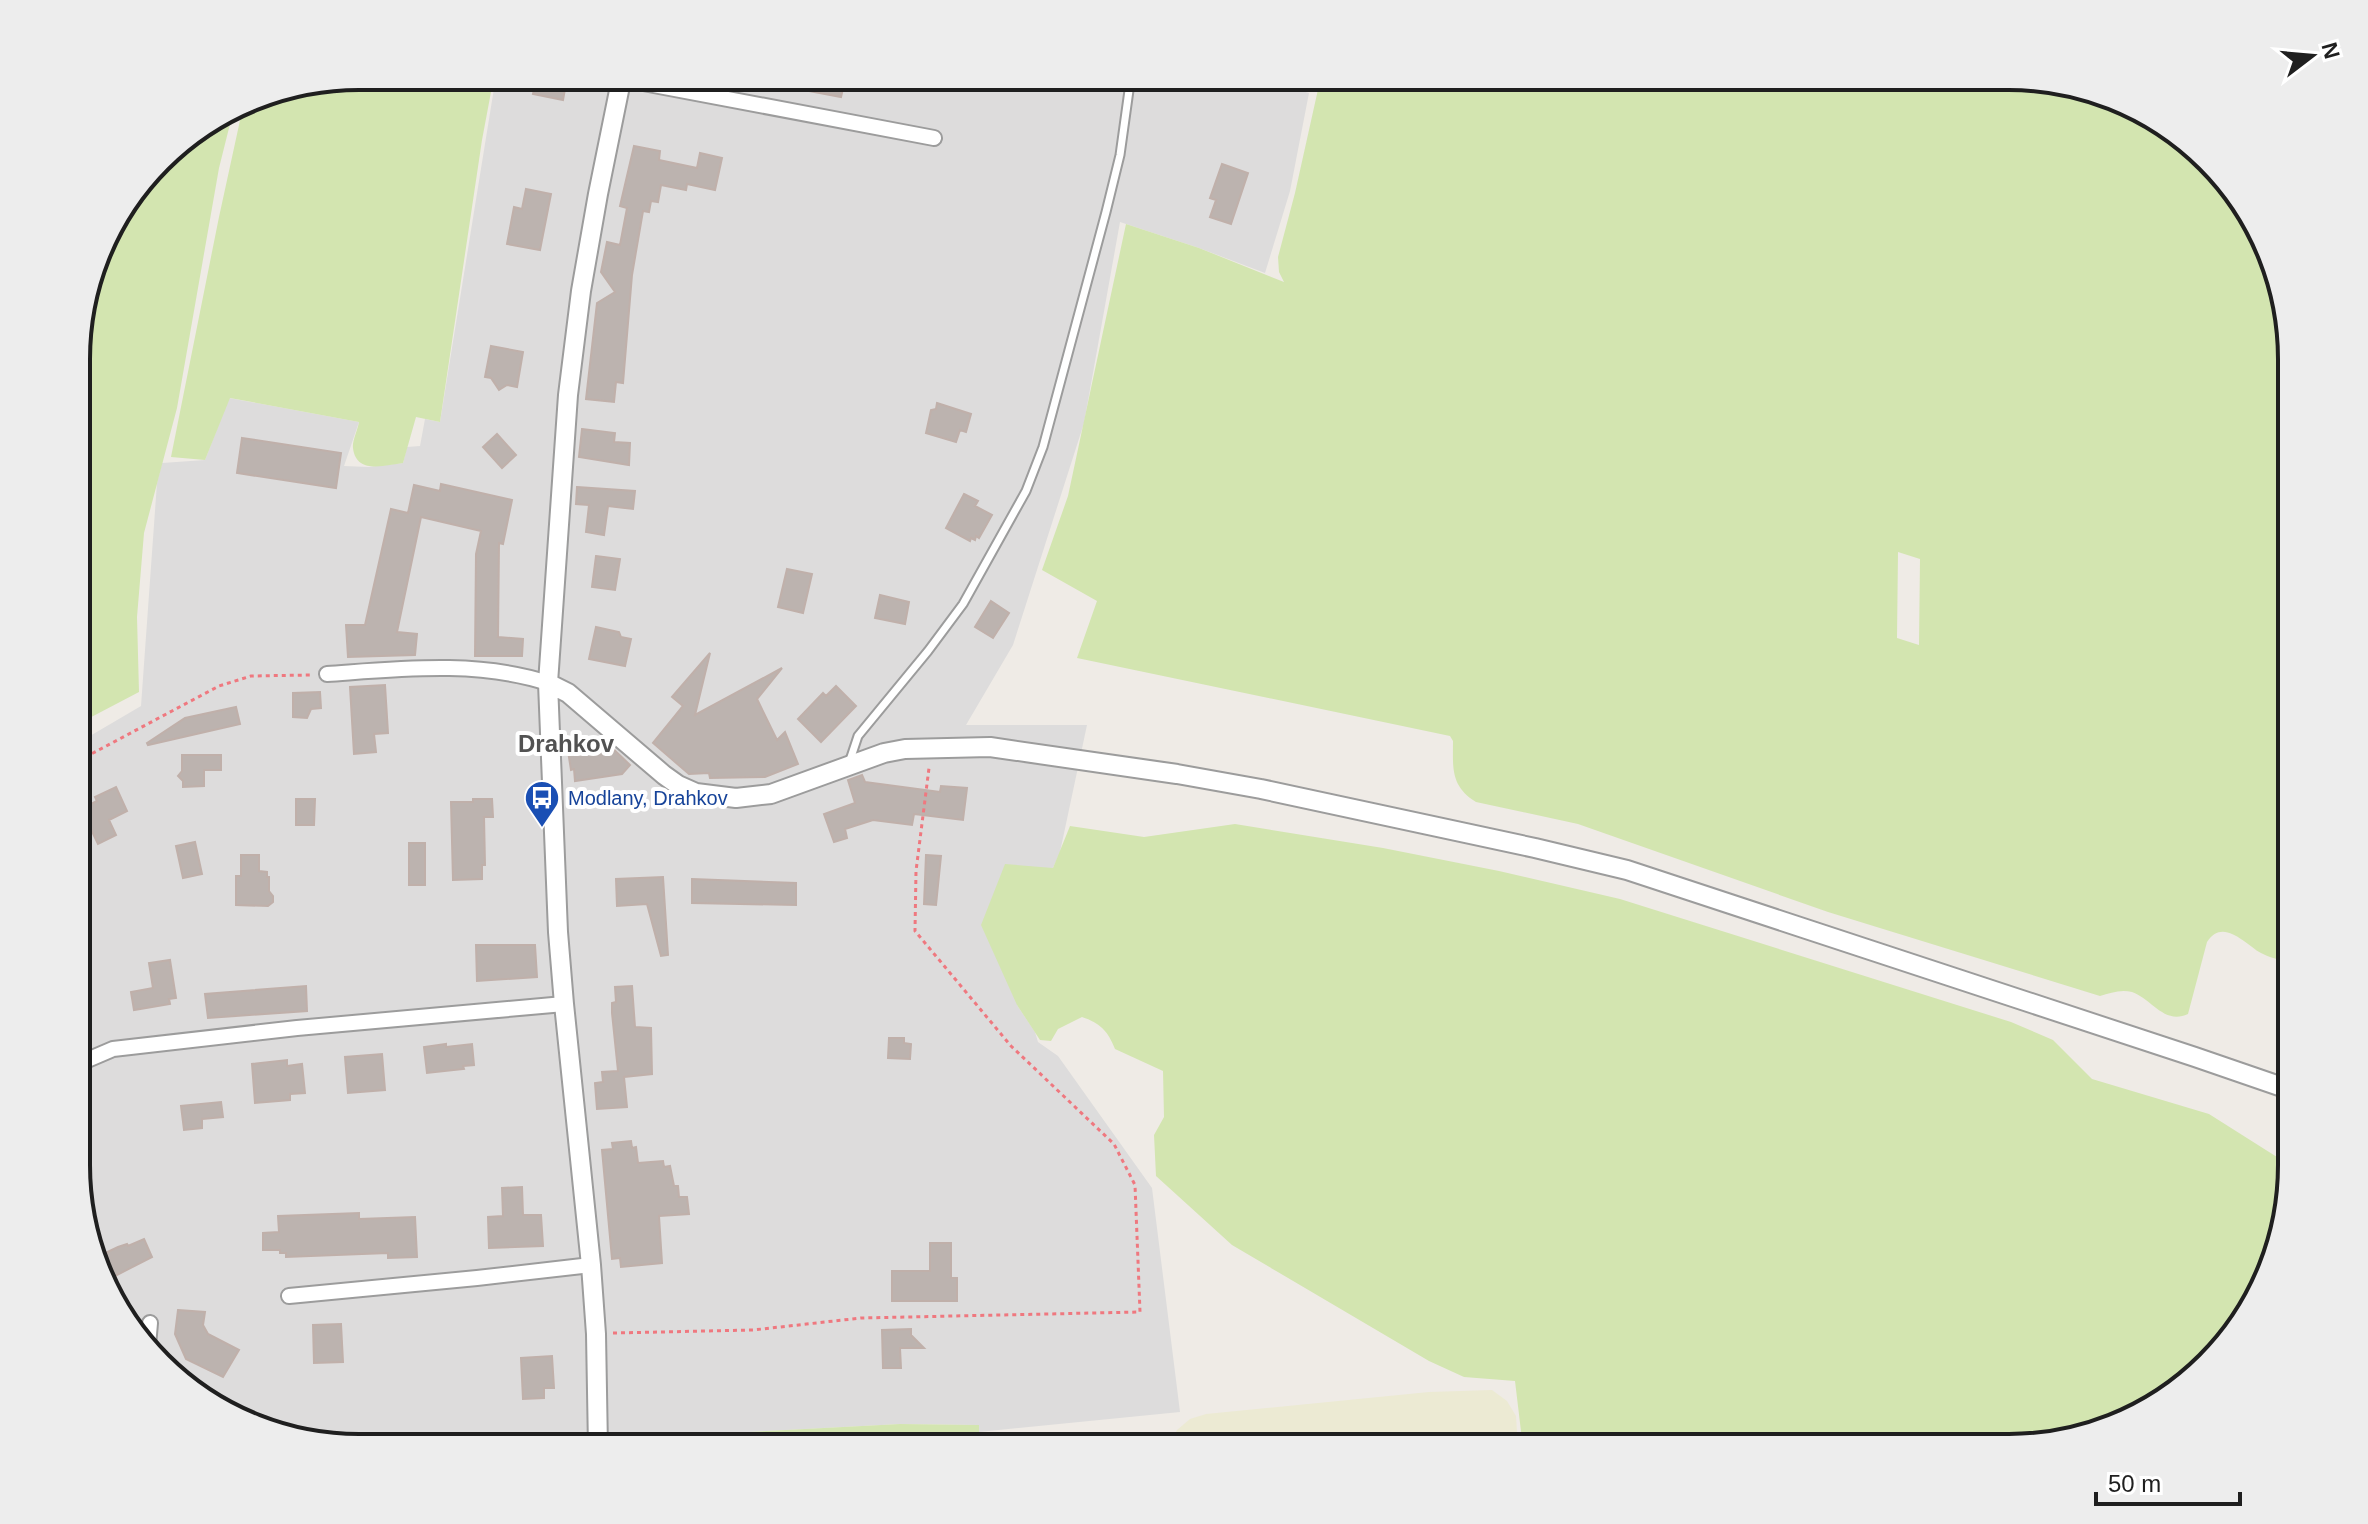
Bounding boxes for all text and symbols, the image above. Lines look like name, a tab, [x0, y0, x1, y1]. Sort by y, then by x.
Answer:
north arrow	[2272, 16, 2352, 96]
text: N	[2317, 40, 2345, 62]
district label: Drahkov	[518, 730, 615, 757]
bus stop icon: Modlany, Drahkov	[523, 779, 561, 829]
place label: Modlany, Drahkov	[568, 787, 728, 809]
scale bar	[2096, 1456, 2240, 1506]
text: 50 m	[2108, 1470, 2161, 1497]

